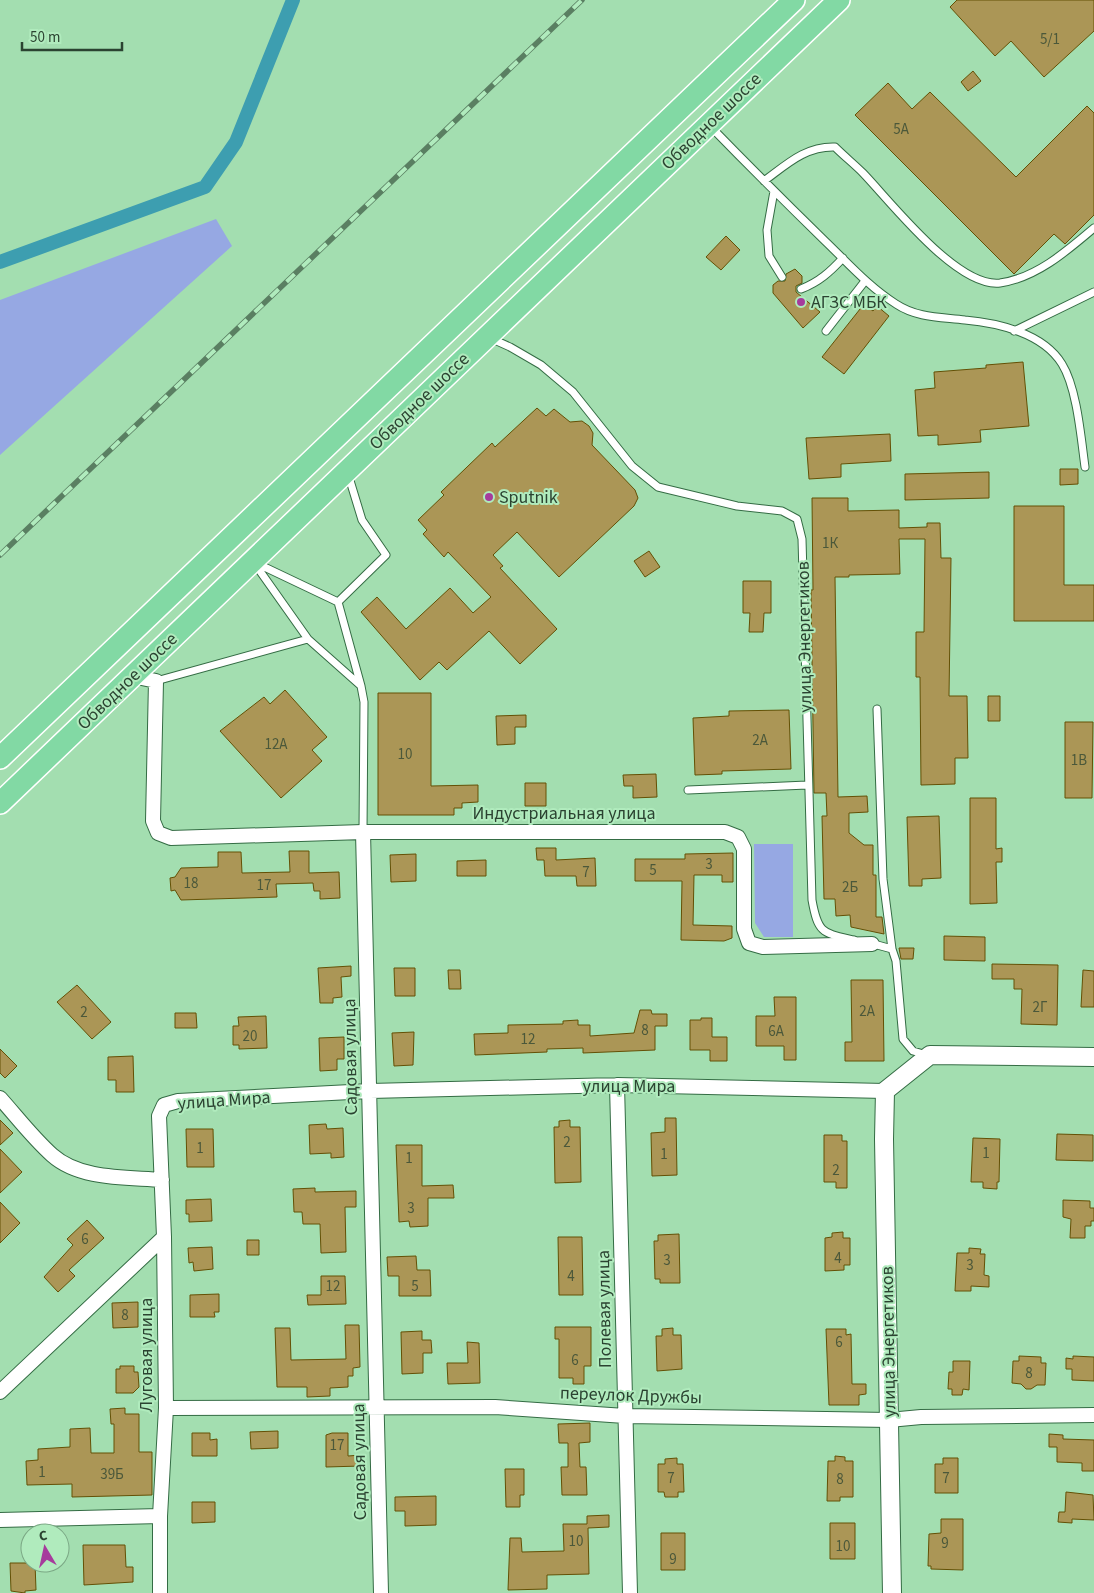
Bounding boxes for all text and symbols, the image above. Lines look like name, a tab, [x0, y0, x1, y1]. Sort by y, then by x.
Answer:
scale bar	[22, 20, 122, 52]
text: 50 m	[30, 27, 60, 48]
house number: 5/1	[1040, 29, 1060, 50]
street label: Обводное шоссе	[656, 67, 767, 176]
house number: 5А	[893, 119, 910, 140]
place label: АГЗС МБК	[811, 290, 887, 315]
marker: АГЗС МБК	[795, 296, 807, 308]
street label: Обводное шоссе	[364, 347, 475, 456]
place label: Sputnik	[499, 485, 558, 510]
marker: Sputnik	[483, 491, 495, 503]
house number: 1К	[822, 533, 838, 554]
street label: улица Энергетиков	[791, 561, 818, 713]
street label: Обводное шоссе	[72, 627, 183, 736]
house number: 2А	[752, 730, 769, 751]
house number: 12А	[264, 734, 288, 755]
house number: 10	[398, 744, 412, 765]
house number: 1В	[1071, 750, 1087, 771]
street label: Индустриальная улица	[472, 801, 656, 826]
house number: 3	[705, 854, 713, 875]
house number: 5	[649, 860, 657, 881]
house number: 7	[582, 862, 590, 883]
house number: 18	[184, 873, 198, 894]
house number: 17	[257, 875, 271, 896]
house number: 2Б	[842, 877, 858, 898]
house number: 2Г	[1033, 997, 1048, 1018]
street label: Садовая улица	[337, 998, 364, 1116]
house number: 2А	[859, 1001, 876, 1022]
house number: 2	[80, 1002, 88, 1023]
house number: 8	[641, 1020, 649, 1041]
house number: 6А	[768, 1021, 785, 1042]
house number: 20	[243, 1026, 257, 1047]
house number: 12	[521, 1029, 535, 1050]
street label: улица Мира	[583, 1074, 675, 1099]
street label: улица Мира	[177, 1085, 271, 1116]
house number: 2	[563, 1132, 571, 1153]
house number: 1	[196, 1138, 204, 1159]
house number: 1	[982, 1143, 990, 1164]
house number: 1	[660, 1144, 668, 1165]
house number: 1	[405, 1148, 413, 1169]
house number: 2	[832, 1160, 840, 1181]
house number: 3	[407, 1198, 415, 1219]
house number: 6	[81, 1229, 89, 1250]
house number: 4	[834, 1248, 842, 1269]
street label: Полевая улица	[591, 1250, 618, 1368]
house number: 3	[663, 1250, 671, 1271]
house number: 3	[966, 1255, 974, 1276]
house number: 4	[567, 1266, 575, 1287]
street label: улица Энергетиков	[875, 1266, 902, 1418]
house number: 12	[326, 1276, 340, 1297]
house number: 5	[411, 1276, 419, 1297]
street label: Луговая улица	[134, 1298, 159, 1412]
house number: 8	[121, 1305, 129, 1326]
house number: 6	[835, 1332, 843, 1353]
house number: 6	[571, 1350, 579, 1371]
house number: 8	[1025, 1363, 1033, 1384]
street label: переулок Дружбы	[559, 1381, 702, 1410]
street label: Садовая улица	[346, 1403, 373, 1521]
house number: 17	[330, 1435, 344, 1456]
house number: 1	[38, 1462, 46, 1483]
house number: 39Б	[100, 1464, 124, 1485]
house number: 7	[667, 1468, 675, 1489]
house number: 7	[942, 1468, 950, 1489]
house number: 8	[836, 1469, 844, 1490]
north arrow	[20, 1523, 70, 1573]
text: С	[38, 1526, 49, 1547]
house number: 10	[569, 1531, 583, 1552]
house number: 9	[941, 1533, 949, 1554]
house number: 10	[836, 1536, 850, 1557]
house number: 9	[669, 1549, 677, 1570]

